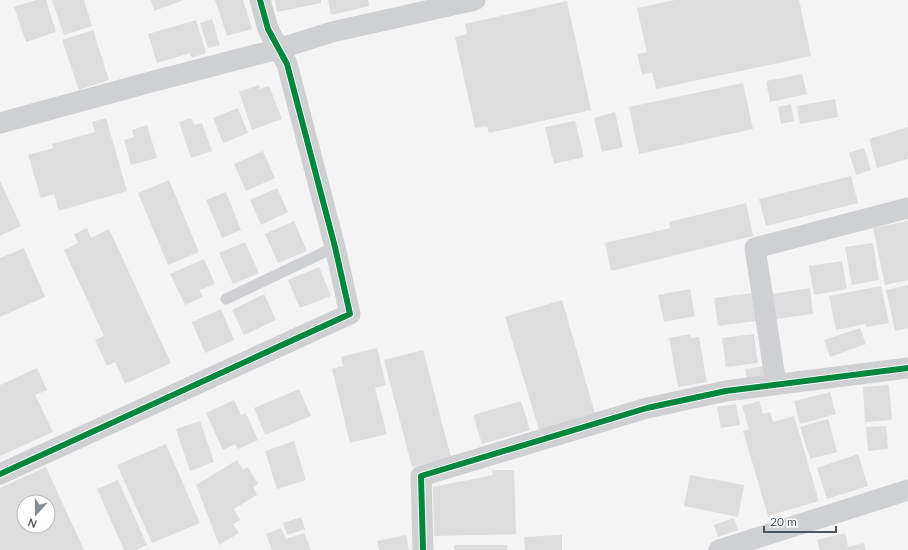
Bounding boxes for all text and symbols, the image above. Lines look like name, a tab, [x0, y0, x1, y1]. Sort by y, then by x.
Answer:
north arrow	[16, 494, 56, 534]
scale bar	[764, 508, 836, 534]
text: 20 m	[770, 514, 797, 529]
text: N	[26, 516, 39, 531]

